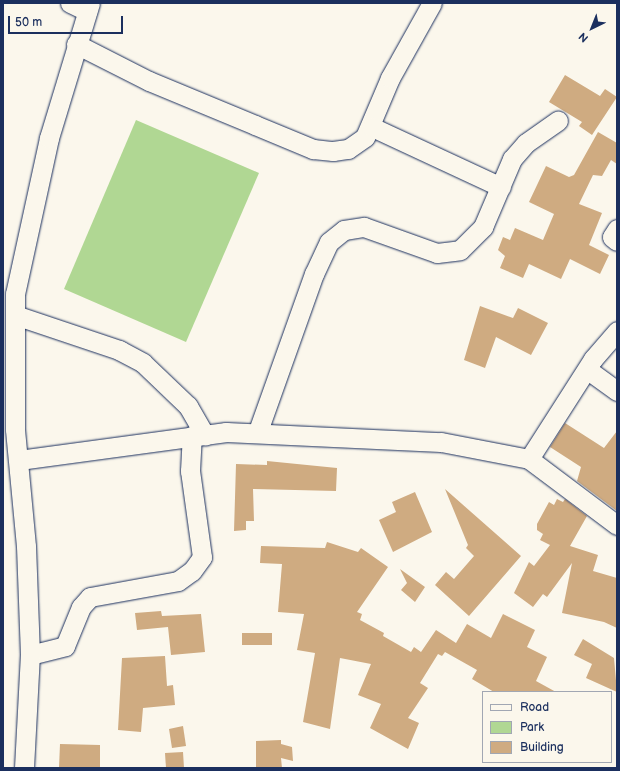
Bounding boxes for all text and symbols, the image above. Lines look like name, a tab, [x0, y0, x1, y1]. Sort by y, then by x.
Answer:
scale bar	[10, 8, 125, 34]
north arrow	[572, 8, 612, 48]
text: 50 m	[15, 15, 42, 30]
text: N	[576, 30, 591, 45]
legend	[482, 691, 612, 763]
text: Road	[520, 700, 549, 715]
text: Park	[520, 720, 544, 735]
text: Building	[520, 740, 564, 755]

